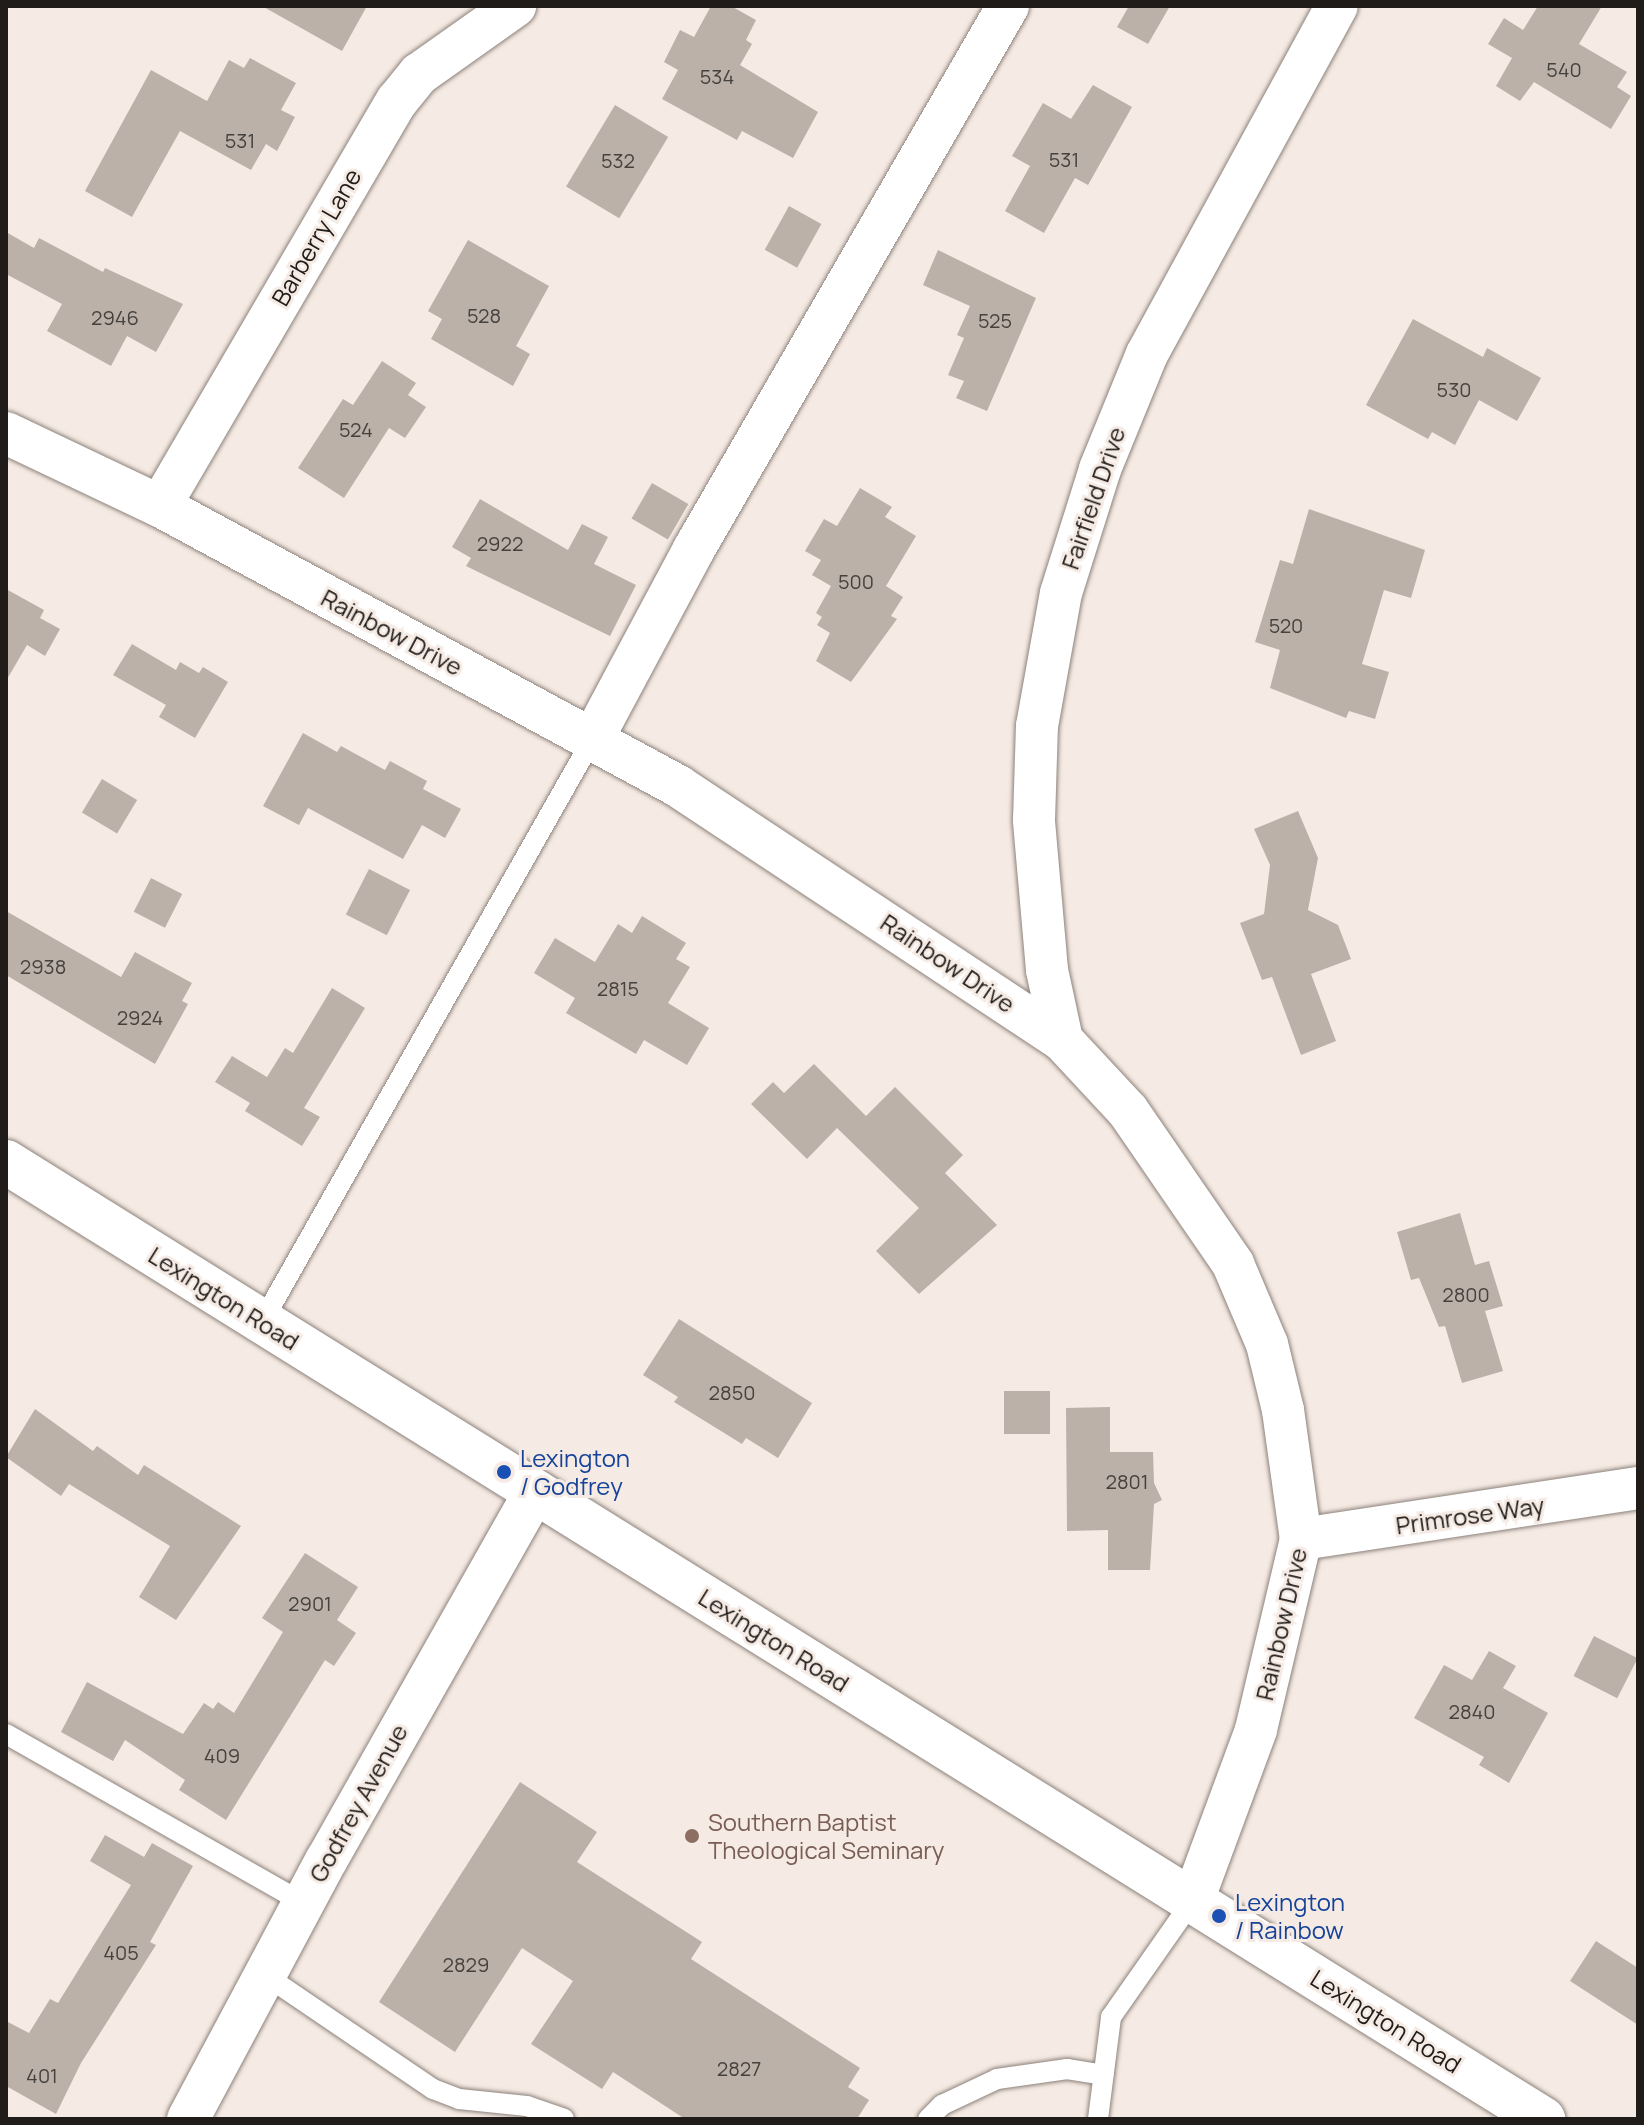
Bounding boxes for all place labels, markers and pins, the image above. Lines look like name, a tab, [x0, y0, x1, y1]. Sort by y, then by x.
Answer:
place label: Lexington / Godfrey	[520, 1444, 630, 1500]
marker: Lexington / Godfrey	[495, 1463, 513, 1481]
place label: Southern Baptist Theological Seminary	[708, 1808, 945, 1864]
marker: Southern Baptist Theological Seminary	[683, 1827, 701, 1845]
place label: Lexington / Rainbow	[1235, 1888, 1345, 1944]
marker: Lexington / Rainbow	[1210, 1907, 1228, 1925]

